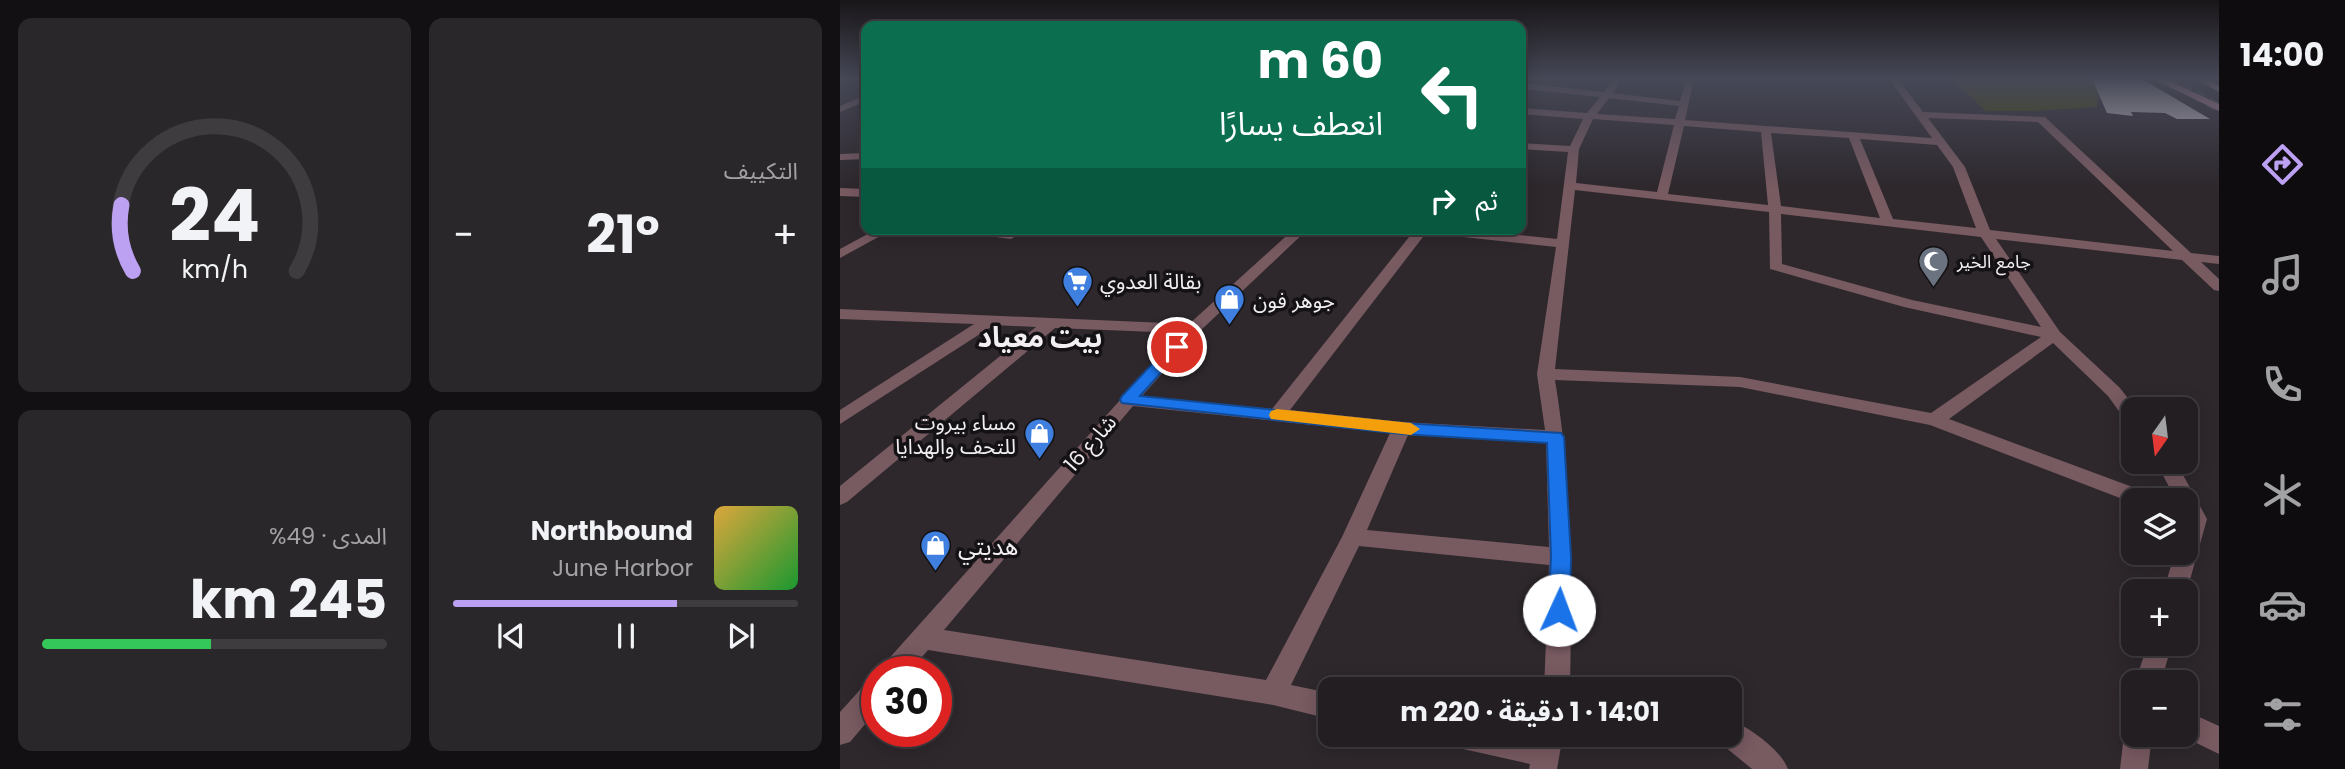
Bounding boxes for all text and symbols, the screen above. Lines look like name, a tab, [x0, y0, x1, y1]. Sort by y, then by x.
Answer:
text: 60 m	[1258, 27, 1383, 95]
text: 14:00	[2240, 32, 2324, 77]
icon: left	[1407, 49, 1498, 140]
text: انعطف يسارًا	[1219, 101, 1383, 146]
icon: directions	[2258, 140, 2307, 189]
text: التكييف	[724, 155, 798, 187]
text: 24	[169, 165, 260, 266]
icon: right	[1424, 182, 1462, 220]
text: ثم	[1476, 183, 1498, 219]
text: 21°	[586, 198, 660, 271]
text: −	[453, 208, 474, 261]
text: +	[772, 208, 798, 261]
mosque icon: جامع الخير	[1917, 244, 1951, 288]
place label: جامع الخير	[1956, 249, 2031, 276]
icon: music	[2258, 250, 2307, 299]
text: km/h	[181, 252, 248, 287]
supermarket icon: بقالة العدوي	[1060, 264, 1094, 308]
place label: بقالة العدوي	[1100, 267, 1201, 297]
shop icon: جوهر فون	[1213, 283, 1247, 327]
place label: جوهر فون	[1253, 286, 1335, 315]
pin	[1147, 317, 1207, 377]
district label: بيت معياد	[978, 318, 1102, 357]
icon: arrive	[1158, 328, 1196, 366]
icon: phone	[2258, 360, 2307, 409]
north arrow	[2121, 397, 2198, 474]
map controls	[2121, 397, 2198, 747]
place label: مساء بيروت للتحف والهدايا	[895, 408, 1016, 461]
street label: شارع 16	[1057, 408, 1124, 478]
shop icon: مساء بيروت للتحف والهدايا	[1022, 417, 1056, 461]
icon: climate	[2258, 470, 2307, 519]
button: layers	[2121, 488, 2198, 565]
text: Northbound	[531, 513, 693, 549]
text: المدى · 49%	[269, 520, 387, 552]
shop icon: هديتي	[918, 529, 952, 573]
place label: هديتي	[958, 530, 1018, 565]
text: June Harbor	[552, 552, 693, 584]
text: 245 km	[190, 563, 387, 636]
position arrow	[1522, 573, 1596, 647]
button: +	[2121, 579, 2198, 656]
icon: car	[2258, 580, 2307, 629]
icon: previous	[492, 617, 530, 655]
icon: pause	[607, 617, 645, 655]
icon: next	[722, 617, 760, 655]
speed limit sign: 30	[861, 656, 952, 747]
button: −	[2121, 670, 2198, 747]
icon: filters	[2258, 690, 2307, 739]
text: 14:01 · 1 دقيقة · 220 m	[1400, 694, 1660, 730]

